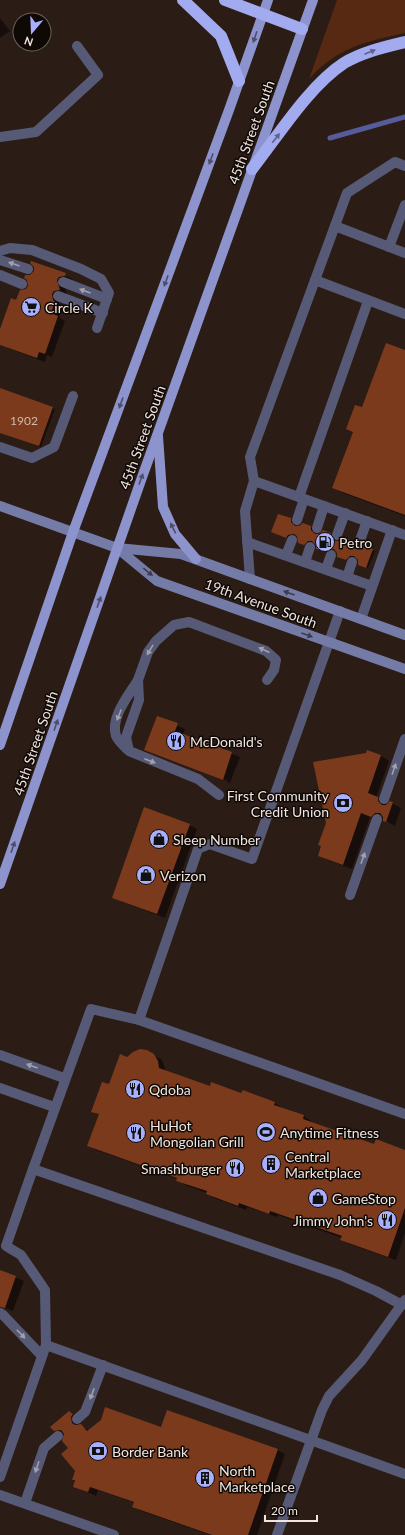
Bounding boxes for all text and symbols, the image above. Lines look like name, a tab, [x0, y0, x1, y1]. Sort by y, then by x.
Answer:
north arrow	[12, 12, 52, 52]
one-way arrow	[251, 31, 257, 43]
text: N	[22, 34, 35, 49]
one-way arrow	[364, 49, 376, 55]
street label: 45th Street South	[224, 78, 278, 186]
one-way arrow	[272, 133, 280, 144]
one-way arrow	[208, 154, 214, 166]
one-way arrow	[7, 261, 19, 267]
one-way arrow	[162, 276, 168, 288]
one-way arrow	[79, 287, 91, 293]
supermarket icon: Circle K	[20, 296, 42, 318]
place label: Circle K	[45, 299, 93, 316]
street label: 45th Street South	[115, 383, 169, 491]
one-way arrow	[117, 397, 123, 409]
house number: 1902	[10, 413, 38, 428]
one-way arrow	[139, 473, 145, 485]
one-way arrow	[170, 522, 176, 534]
fuel station icon: Petro	[314, 531, 336, 553]
place label: Petro	[339, 534, 372, 551]
one-way arrow	[142, 568, 153, 577]
street label: 19th Avenue South	[203, 575, 319, 631]
one-way arrow	[283, 590, 295, 596]
one-way arrow	[96, 595, 102, 607]
one-way arrow	[302, 632, 314, 638]
one-way arrow	[147, 644, 154, 656]
one-way arrow	[258, 647, 269, 653]
street label: 45th Street South	[9, 689, 61, 797]
one-way arrow	[116, 709, 122, 720]
one-way arrow	[53, 718, 59, 730]
restaurant icon: McDonald's	[165, 730, 187, 752]
place label: McDonald's	[190, 733, 263, 750]
one-way arrow	[145, 759, 157, 765]
one-way arrow	[392, 763, 398, 775]
place label: First Community Credit Union	[227, 787, 330, 820]
bank icon: First Community Credit Union	[332, 792, 354, 814]
shop icon: Sleep Number	[148, 828, 170, 850]
place label: Sleep Number	[173, 831, 260, 848]
one-way arrow	[10, 841, 16, 853]
one-way arrow	[361, 852, 367, 864]
shop icon: Verizon	[135, 864, 157, 886]
place label: Verizon	[160, 867, 206, 884]
one-way arrow	[26, 1063, 38, 1069]
restaurant icon: Qdoba	[124, 1078, 146, 1100]
place label: Qdoba	[149, 1081, 191, 1098]
place label: HuHot Mongolian Grill	[150, 1117, 244, 1150]
sports icon: Anytime Fitness	[255, 1121, 277, 1143]
restaurant icon: HuHot Mongolian Grill	[125, 1122, 147, 1144]
place label: Anytime Fitness	[280, 1124, 379, 1141]
place label: Central Marketplace	[285, 1148, 361, 1181]
building icon: Central Marketplace	[260, 1153, 282, 1175]
restaurant icon: Smashburger	[224, 1157, 246, 1179]
place label: Smashburger	[141, 1160, 221, 1177]
shop icon: GameStop	[307, 1187, 329, 1209]
place label: GameStop	[332, 1190, 396, 1207]
restaurant icon: Jimmy John's	[376, 1209, 398, 1231]
place label: Jimmy John's	[293, 1212, 373, 1229]
one-way arrow	[16, 1329, 26, 1339]
one-way arrow	[89, 1388, 95, 1400]
bank icon: Border Bank	[87, 1440, 109, 1462]
place label: Border Bank	[112, 1443, 189, 1460]
one-way arrow	[34, 1461, 40, 1473]
place label: North Marketplace	[219, 1462, 295, 1495]
building icon: North Marketplace	[194, 1467, 216, 1489]
scale bar	[265, 1497, 317, 1523]
text: 20 m	[271, 1503, 298, 1518]

